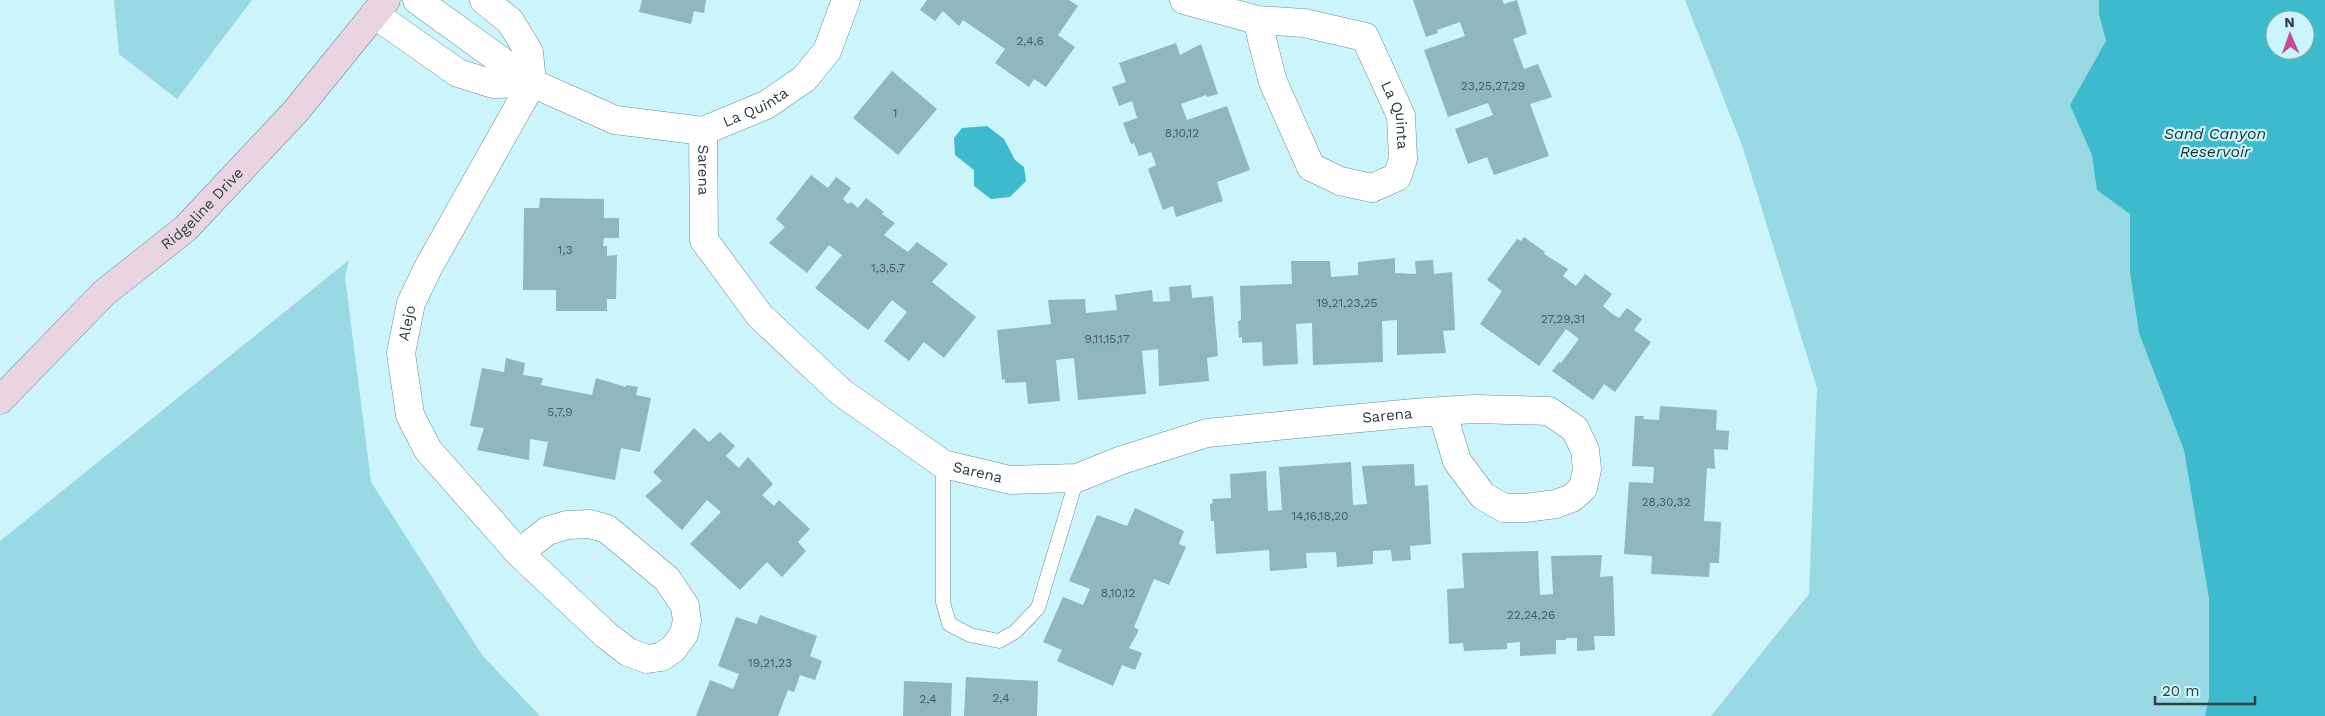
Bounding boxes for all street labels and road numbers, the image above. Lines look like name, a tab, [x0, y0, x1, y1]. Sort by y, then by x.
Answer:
street label: La Quinta	[1377, 78, 1412, 150]
street label: La Quinta	[720, 83, 792, 131]
street label: Sarena	[694, 145, 713, 196]
street label: Ridgeline Drive	[157, 164, 247, 253]
street label: Alejo	[395, 304, 419, 343]
street label: Sarena	[1361, 404, 1414, 427]
street label: Sarena	[951, 458, 1005, 487]

